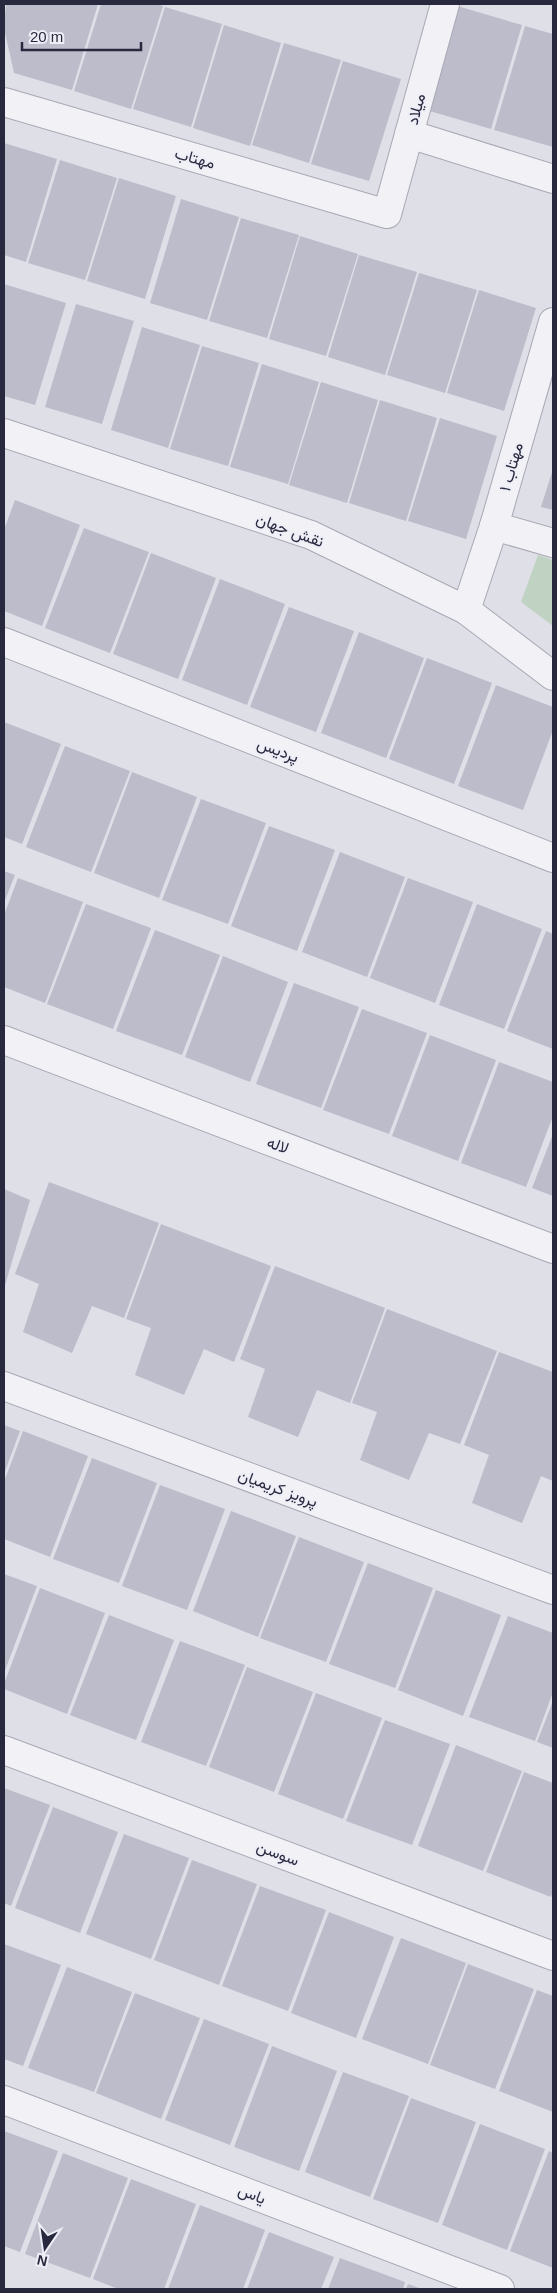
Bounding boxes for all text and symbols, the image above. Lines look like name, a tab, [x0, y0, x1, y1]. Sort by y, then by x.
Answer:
scale bar	[22, 20, 141, 52]
text: 20 m	[30, 28, 63, 45]
street label: میلاد	[404, 92, 429, 127]
street label: مهتاب	[172, 144, 217, 174]
street label: مهتاب ۱	[496, 441, 528, 494]
street label: نقش جهان	[253, 510, 326, 552]
street label: پردیس	[254, 734, 301, 768]
street label: لاله	[265, 1133, 291, 1157]
street label: پرویز کریمیان	[235, 1466, 320, 1513]
street label: سوسن	[254, 1837, 302, 1871]
street label: یاس	[235, 2181, 268, 2209]
north arrow	[20, 2223, 70, 2273]
text: N	[35, 2252, 49, 2270]

